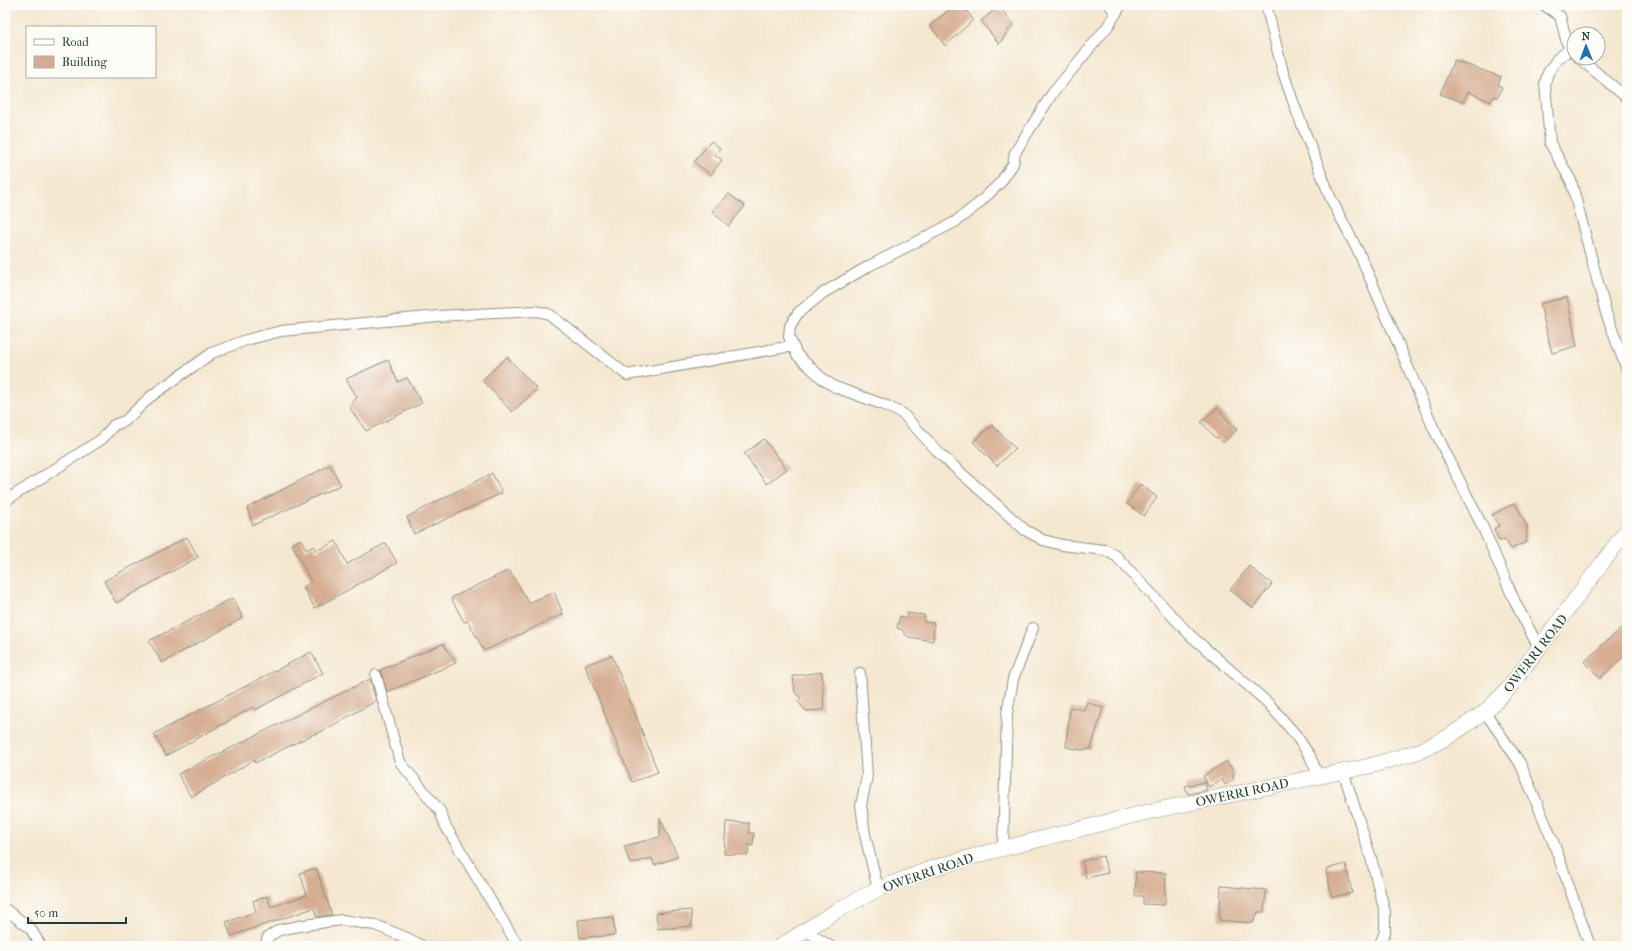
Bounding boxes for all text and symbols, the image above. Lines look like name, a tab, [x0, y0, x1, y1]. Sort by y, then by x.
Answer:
legend	[26, 26, 156, 78]
north arrow	[1566, 26, 1606, 66]
text: N	[1582, 30, 1591, 43]
text: Road	[62, 35, 89, 49]
text: Building	[62, 55, 107, 69]
street label: OWERRI ROAD	[1500, 611, 1571, 695]
street label: OWERRI ROAD	[1194, 775, 1290, 810]
street label: OWERRI ROAD	[881, 850, 976, 895]
scale bar	[28, 899, 126, 925]
text: 50 m	[34, 906, 58, 920]

